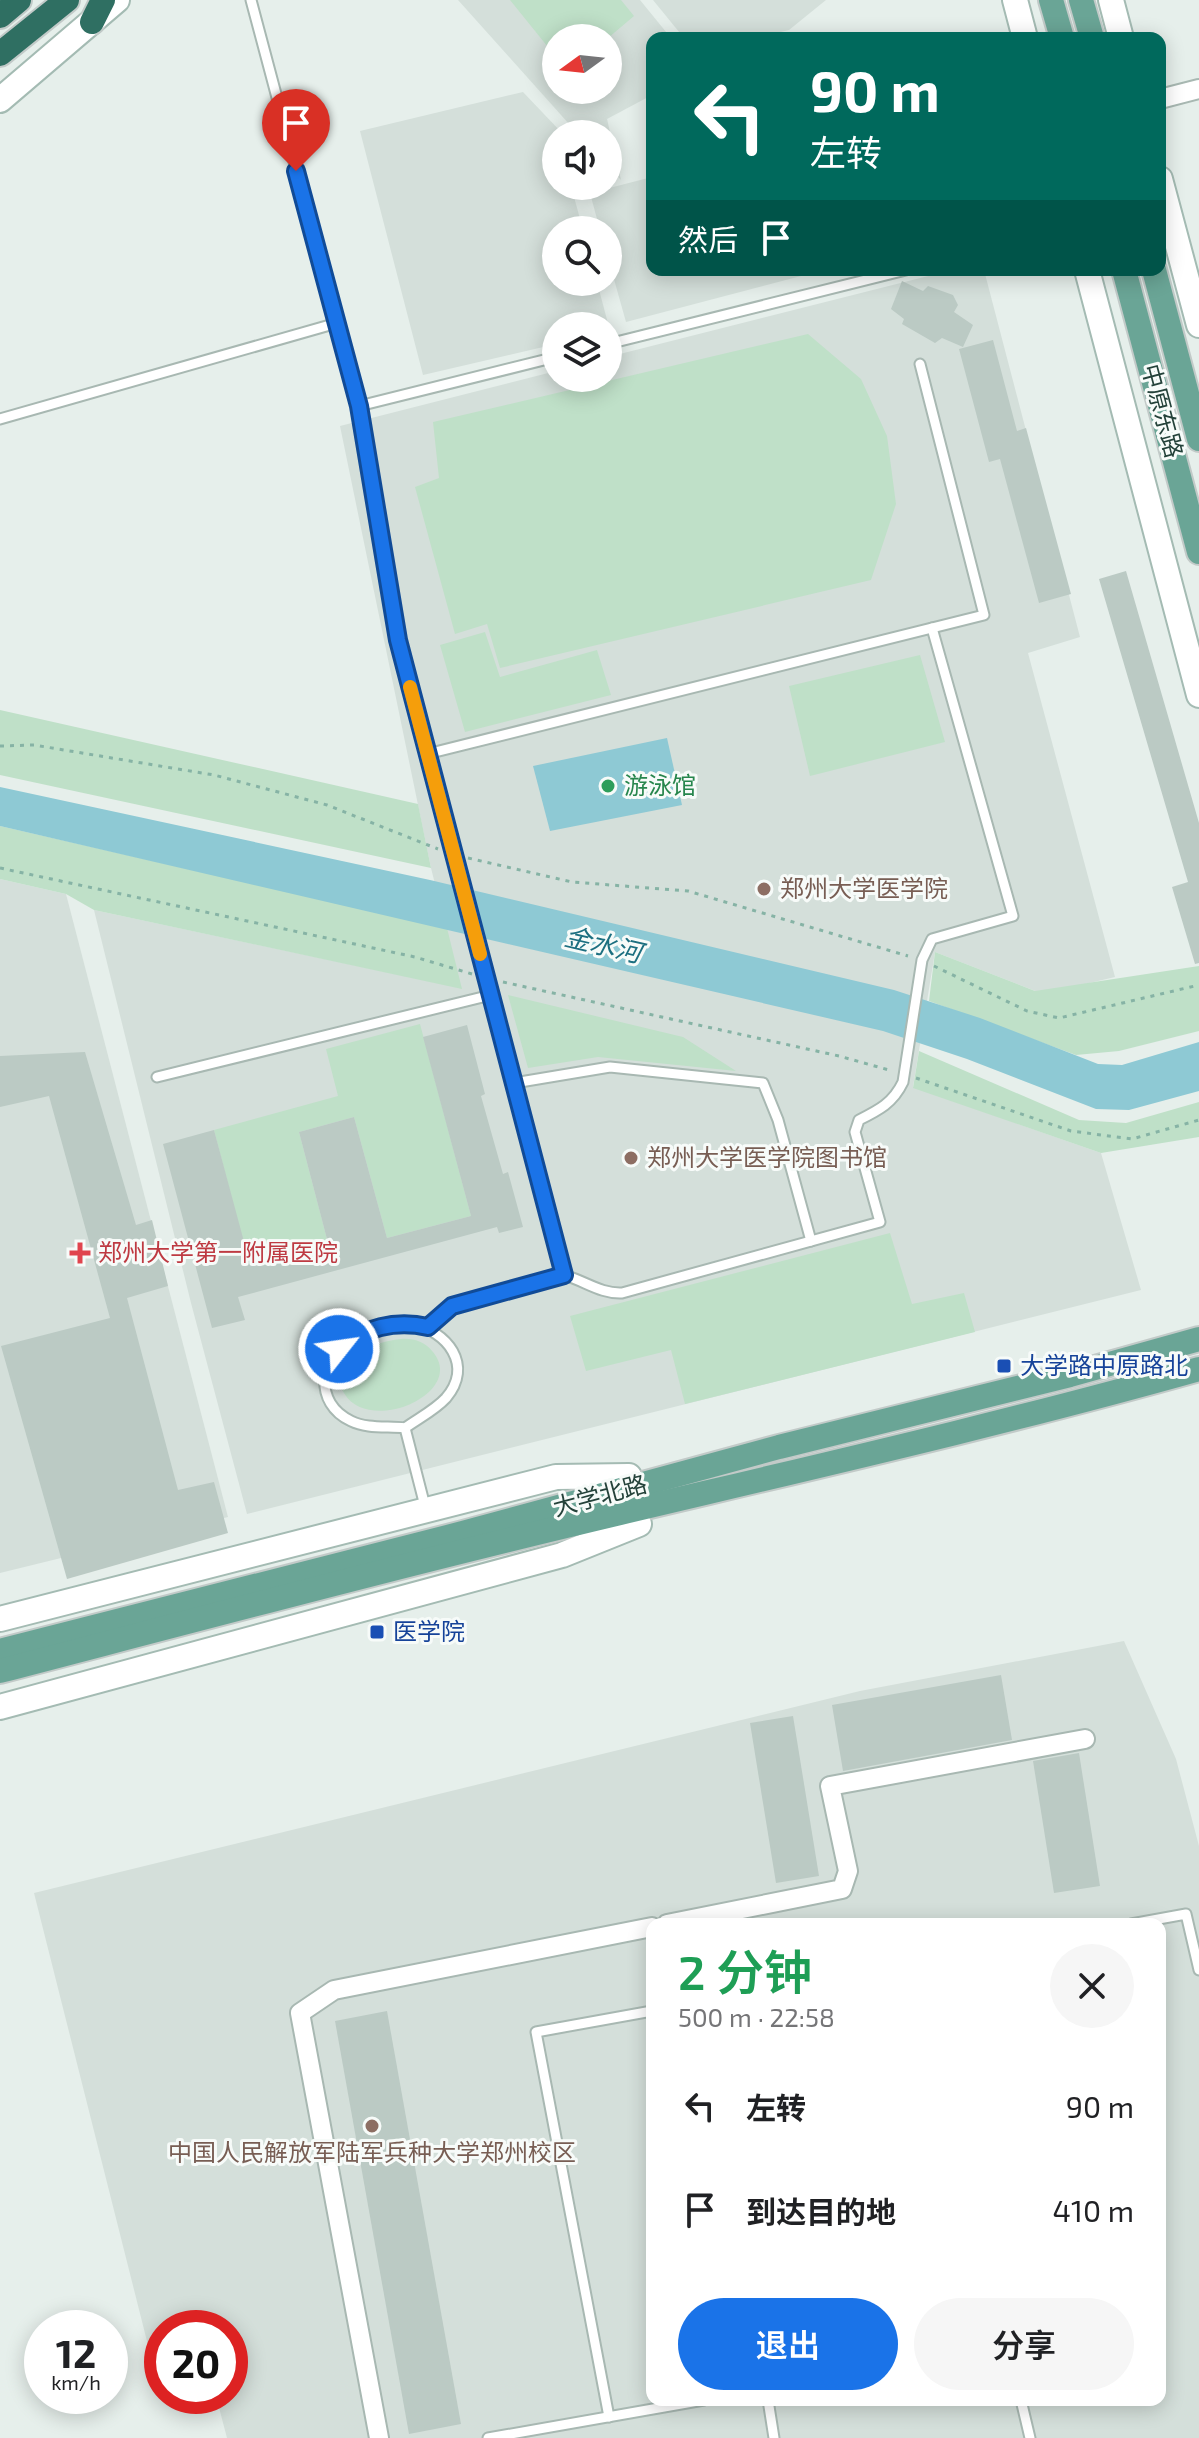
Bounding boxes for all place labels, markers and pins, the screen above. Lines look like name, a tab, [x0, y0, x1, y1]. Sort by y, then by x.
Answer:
pin	[262, 89, 330, 171]
place label: 游泳馆	[624, 770, 696, 799]
marker: 游泳馆	[599, 777, 617, 795]
place label: 郑州大学医学院	[780, 873, 948, 902]
marker: 郑州大学医学院	[755, 880, 773, 898]
place label: 郑州大学医学院图书馆	[647, 1142, 887, 1171]
marker: 郑州大学医学院图书馆	[622, 1149, 640, 1167]
place label: 郑州大学第一附属医院	[98, 1237, 338, 1266]
marker: 郑州大学第一附属医院	[69, 1242, 91, 1264]
place label: 大学路中原路北	[1020, 1350, 1188, 1379]
marker: 大学路中原路北	[995, 1357, 1013, 1375]
place label: 医学院	[393, 1616, 465, 1645]
marker: 医学院	[368, 1623, 386, 1641]
marker: 中国人民解放军陆军兵种大学郑州校区	[363, 2117, 381, 2135]
place label: 中国人民解放军陆军兵种大学郑州校区	[168, 2137, 576, 2166]

